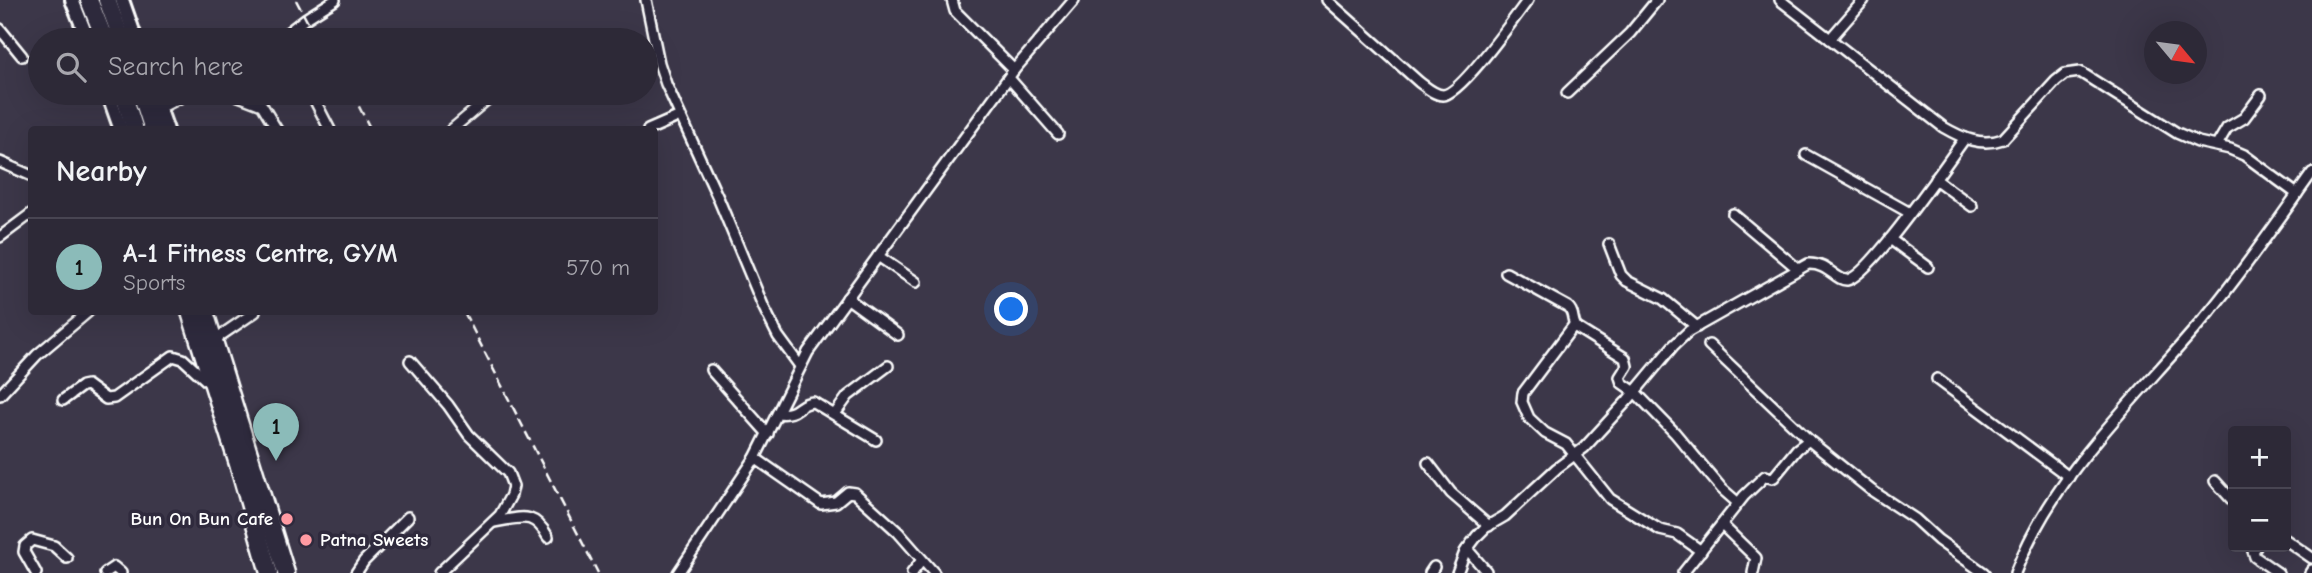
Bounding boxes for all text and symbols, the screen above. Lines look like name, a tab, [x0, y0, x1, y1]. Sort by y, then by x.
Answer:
north arrow	[2144, 21, 2207, 84]
search box	[28, 28, 658, 105]
icon: search	[52, 48, 90, 86]
text: Search here	[108, 52, 243, 82]
text: Nearby	[56, 154, 147, 189]
text: A-1 Fitness Centre, GYM	[123, 239, 397, 269]
text: 1	[74, 254, 84, 281]
text: 570 m	[566, 254, 630, 281]
text: Sports	[123, 269, 185, 296]
your location	[994, 292, 1028, 326]
pin: 1	[253, 403, 299, 461]
map controls	[2228, 426, 2291, 552]
button: +	[2228, 426, 2291, 489]
button: −	[2228, 489, 2291, 552]
place label: Bun On Bun Cafe	[131, 508, 273, 530]
marker: Bun On Bun Cafe	[279, 511, 295, 527]
place label: Patna Sweets	[320, 529, 428, 551]
marker: Patna Sweets	[298, 532, 314, 548]

